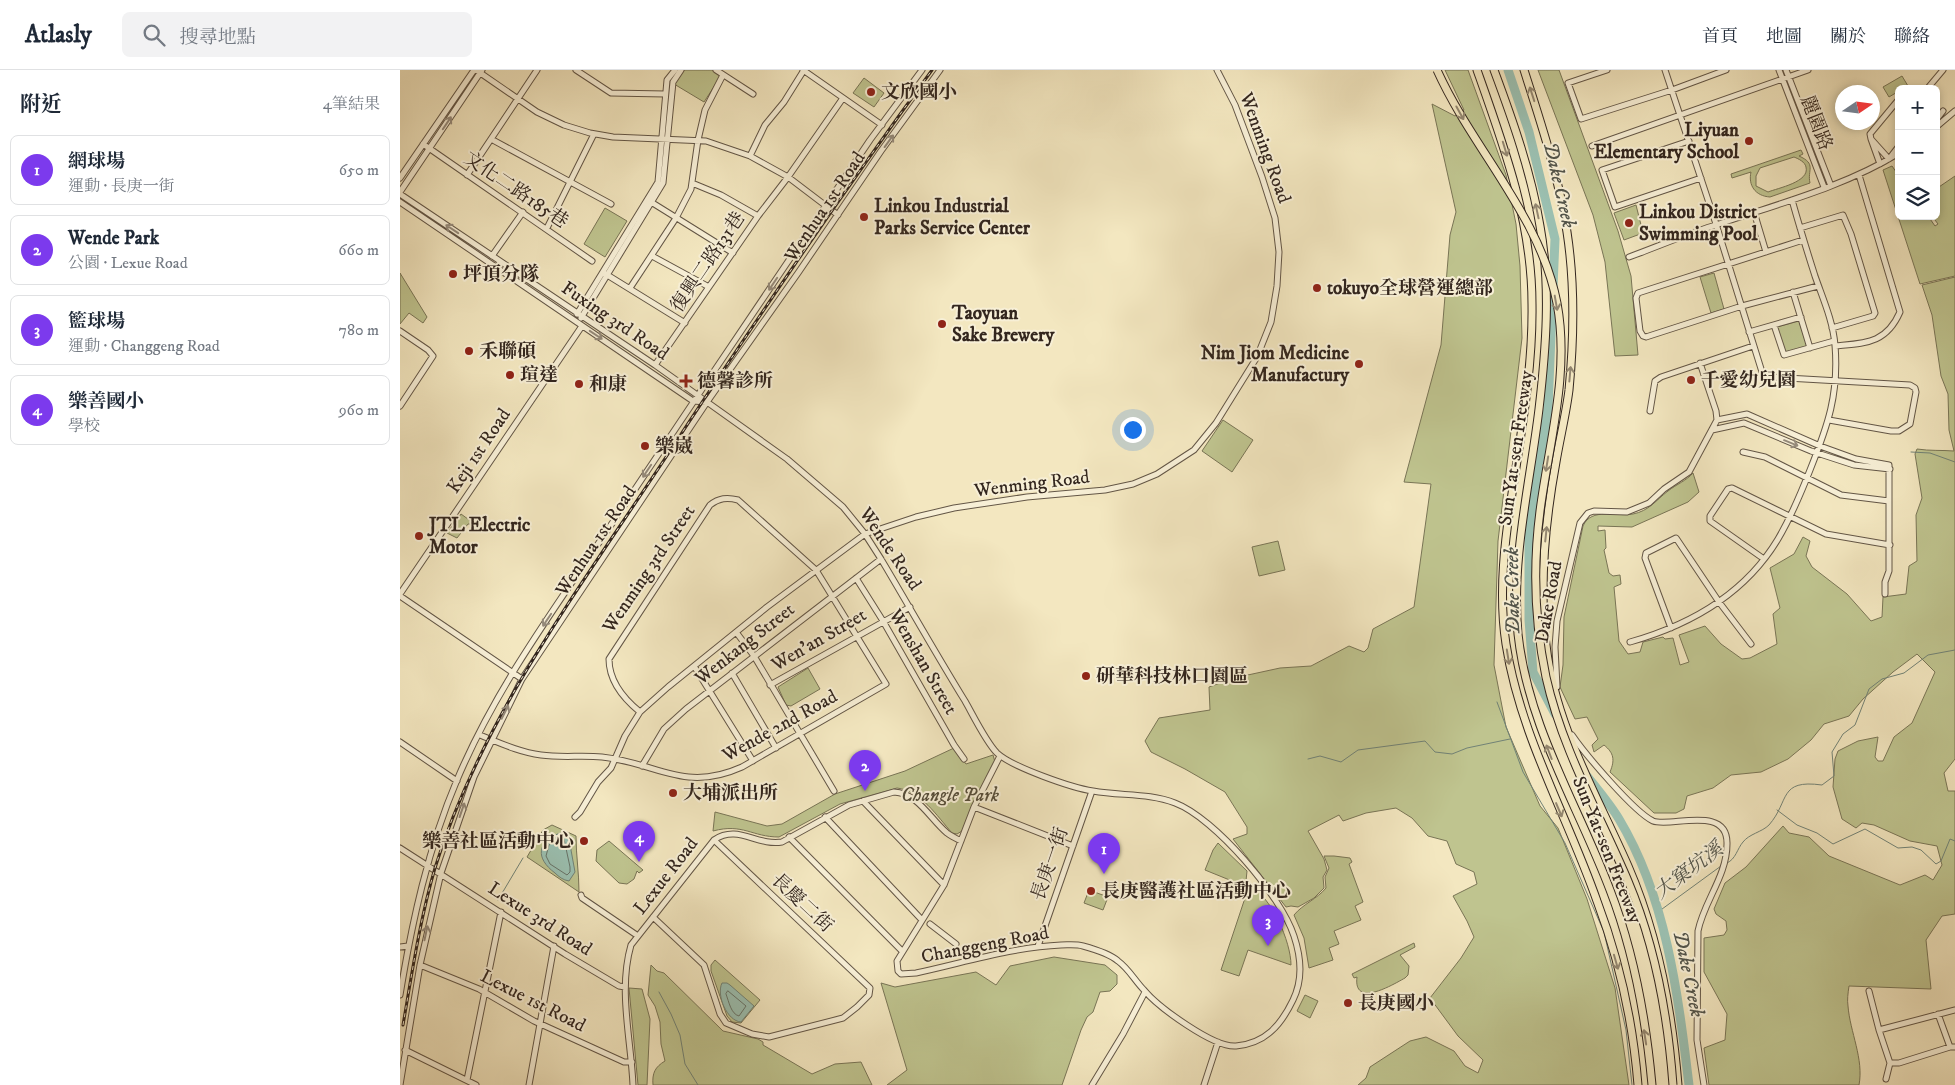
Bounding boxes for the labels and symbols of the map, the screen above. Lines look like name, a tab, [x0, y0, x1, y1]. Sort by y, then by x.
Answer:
place label: 文欣國小	[881, 81, 957, 104]
north arrow	[1835, 85, 1880, 130]
marker: 文欣國小	[865, 86, 877, 98]
one-way arrow	[1527, 87, 1536, 102]
street label: Wenming Road	[1234, 89, 1296, 207]
street label: 麗園路	[1795, 92, 1837, 154]
one-way arrow	[1455, 106, 1465, 120]
one-way arrow	[442, 116, 452, 130]
place label: Liyuan Elementary School	[1594, 119, 1740, 164]
one-way arrow	[883, 135, 894, 148]
marker: Liyuan Elementary School	[1743, 135, 1755, 147]
water label: Dake Creek	[1537, 140, 1581, 231]
one-way arrow	[1501, 141, 1510, 156]
street label: 文化二路185巷	[459, 147, 573, 233]
street label: Wenhua 1st Road	[779, 147, 871, 267]
place label: Linkou Industrial Parks Service Center	[874, 195, 1031, 240]
place label: Linkou District Swimming Pool	[1639, 201, 1758, 246]
one-way arrow	[1532, 203, 1541, 219]
street label: 復興二路131巷	[666, 207, 750, 317]
marker: Linkou Industrial Parks Service Center	[858, 211, 870, 223]
marker: Linkou District Swimming Pool	[1623, 217, 1635, 229]
one-way arrow	[445, 224, 459, 234]
place label: 坪頂分隊	[463, 263, 539, 286]
marker: 坪頂分隊	[447, 268, 459, 280]
street label: Fuxing 3rd Road	[557, 277, 674, 366]
one-way arrow	[768, 277, 778, 291]
place label: tokuyo全球營運總部	[1327, 277, 1493, 300]
marker: tokuyo全球營運總部	[1311, 282, 1323, 294]
one-way arrow	[1552, 295, 1562, 311]
place label: Taoyuan Sake Brewery	[951, 302, 1055, 347]
marker: Taoyuan Sake Brewery	[936, 318, 948, 330]
one-way arrow	[589, 330, 603, 340]
place label: 禾聯碩	[479, 340, 536, 363]
place label: Nim Jiom Medicine Manufactury	[1201, 342, 1350, 387]
marker: 禾聯碩	[463, 345, 475, 357]
marker: Nim Jiom Medicine Manufactury	[1353, 358, 1365, 370]
place label: 瑄達	[520, 364, 558, 387]
one-way arrow	[1565, 366, 1575, 382]
street label: Sun Yat-sen Freeway	[1494, 368, 1538, 527]
marker: 瑄達	[504, 369, 516, 381]
place label: 千愛幼兒園	[1701, 369, 1796, 392]
place label: 德馨診所	[697, 370, 773, 393]
place label: 和康	[589, 373, 627, 396]
marker: 德馨診所	[679, 374, 693, 388]
marker: 千愛幼兒園	[1685, 374, 1697, 386]
marker: 和康	[573, 378, 585, 390]
street label: Keji 1st Road	[442, 404, 516, 498]
your location	[1120, 417, 1146, 443]
place label: 樂崴	[655, 435, 693, 458]
one-way arrow	[1783, 439, 1798, 448]
marker: 樂崴	[639, 440, 651, 452]
one-way arrow	[1542, 456, 1552, 472]
one-way arrow	[641, 463, 651, 477]
street label: Wenming Road	[972, 465, 1092, 503]
street label: Wenhua 1st Road	[550, 481, 642, 601]
street label: Wenming 3rd Street	[597, 501, 700, 638]
street label: Wende Road	[853, 502, 926, 595]
place label: JTL Electric Motor	[427, 514, 530, 559]
one-way arrow	[1541, 526, 1551, 542]
marker: JTL Electric Motor	[413, 530, 425, 542]
water label: Dake Creek	[1500, 546, 1526, 635]
street label: Dake Road	[1530, 559, 1568, 645]
street label: Wenkang Street	[690, 598, 799, 691]
street label: Wen'an Street	[767, 604, 871, 677]
street label: Wenshan Street	[883, 604, 962, 719]
one-way arrow	[541, 613, 551, 627]
one-way arrow	[1504, 648, 1514, 664]
place label: 研華科技林口園區	[1096, 665, 1248, 688]
marker: 研華科技林口園區	[1080, 670, 1092, 682]
street label: Wende 2nd Road	[718, 685, 842, 768]
one-way arrow	[500, 705, 510, 720]
one-way arrow	[1544, 744, 1553, 760]
pin: 2	[849, 750, 881, 791]
street label: Sun Yat-sen Freeway	[1567, 773, 1647, 928]
place label: 大埔派出所	[683, 782, 778, 805]
park label: Changle Park	[901, 784, 999, 807]
marker: 大埔派出所	[667, 787, 679, 799]
one-way arrow	[458, 802, 467, 818]
one-way arrow	[1555, 802, 1565, 817]
pin: 4	[623, 821, 655, 862]
street label: 長庚一街	[1027, 824, 1073, 904]
place label: 樂善社區活動中心	[422, 830, 574, 853]
street label: Lexue Road	[629, 833, 704, 919]
pin: 1	[1088, 833, 1120, 874]
marker: 樂善社區活動中心	[578, 835, 590, 847]
water label: 大窠坑溪	[1650, 836, 1730, 905]
street label: 長慶二街	[766, 869, 838, 937]
street label: Lexue 3rd Road	[484, 877, 597, 961]
place label: 長庚醫護社區活動中心	[1101, 880, 1291, 903]
marker: 長庚醫護社區活動中心	[1085, 885, 1097, 897]
pin: 3	[1252, 905, 1284, 946]
street label: Changgeng Road	[919, 921, 1051, 969]
one-way arrow	[422, 926, 432, 942]
water label: Dake Creek	[1667, 929, 1709, 1020]
one-way arrow	[1612, 954, 1621, 970]
street label: Lexue 1st Road	[477, 965, 590, 1038]
place label: 長庚國小	[1358, 992, 1434, 1015]
marker: 長庚國小	[1342, 997, 1354, 1009]
one-way arrow	[1640, 1029, 1650, 1045]

